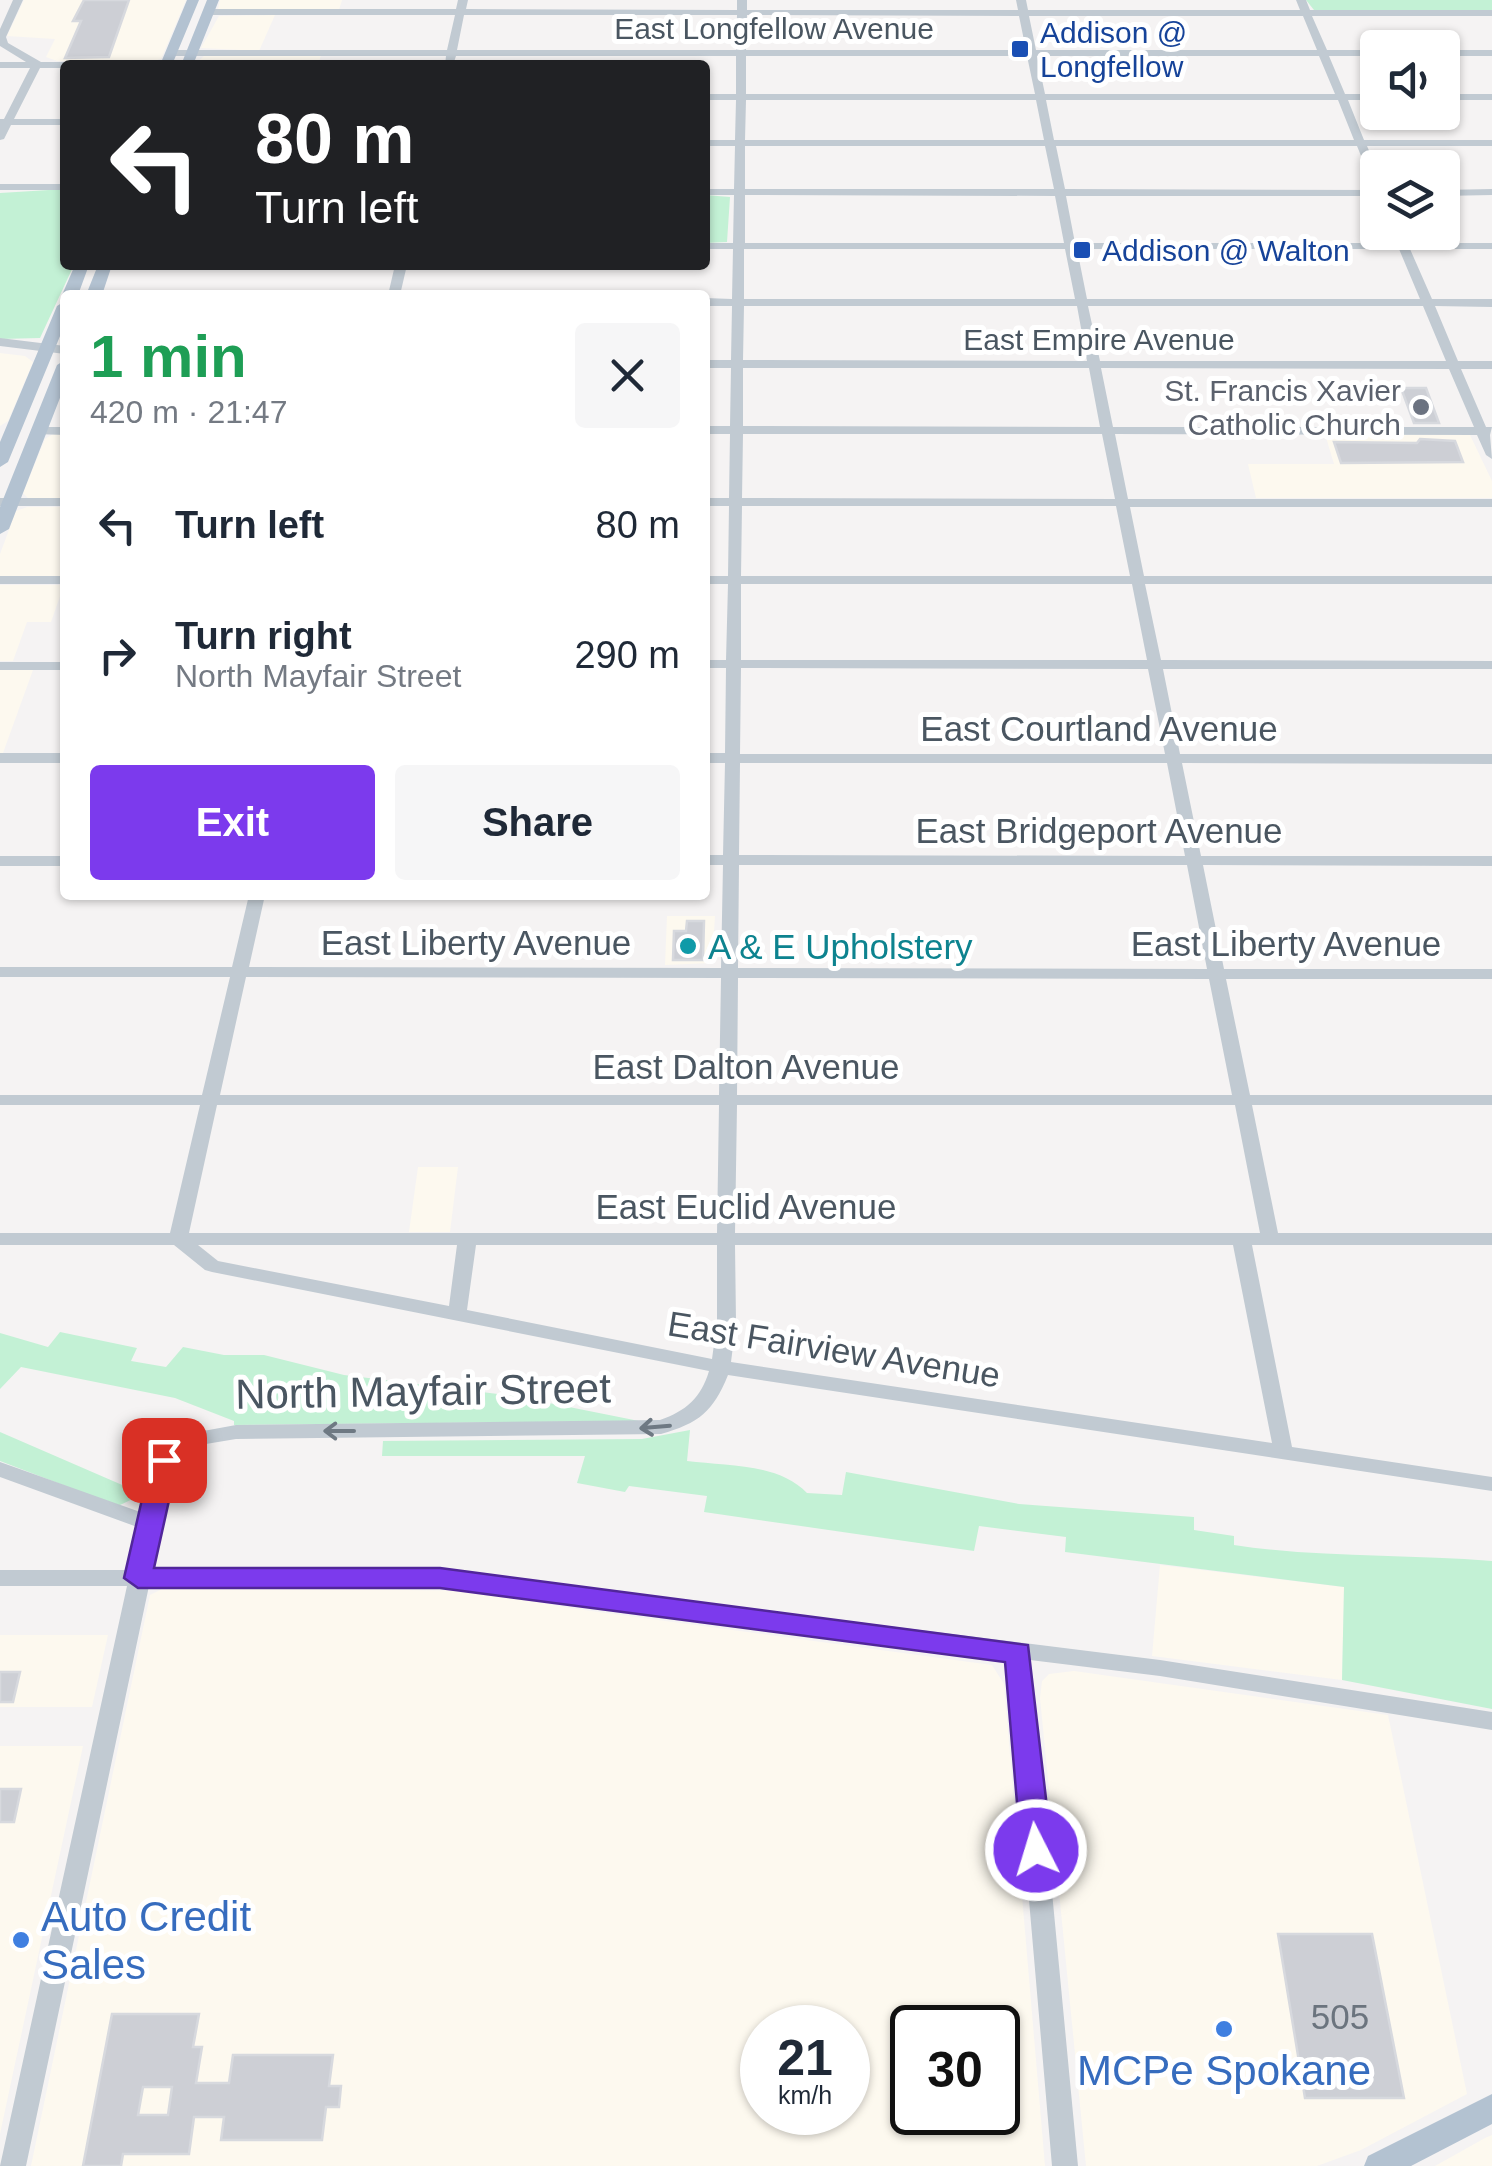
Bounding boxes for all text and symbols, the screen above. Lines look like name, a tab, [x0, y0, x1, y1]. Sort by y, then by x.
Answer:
street label: East Longfellow Avenue	[614, 12, 934, 45]
place label: Addison @ Longfellow	[1040, 16, 1187, 83]
map controls	[1360, 30, 1460, 250]
button: sound	[1360, 30, 1460, 130]
marker: Addison @ Longfellow	[1009, 38, 1031, 60]
icon: left	[90, 100, 220, 230]
text: 80 m	[255, 100, 415, 178]
button: layers	[1360, 150, 1460, 250]
text: Turn left	[255, 182, 418, 233]
place label: Addison @ Walton	[1102, 234, 1350, 267]
marker: Addison @ Walton	[1071, 239, 1093, 261]
text: 1 min	[90, 323, 247, 390]
button: close	[575, 323, 680, 428]
street label: East Empire Avenue	[963, 323, 1235, 356]
place label: St. Francis Xavier Catholic Church	[1164, 374, 1401, 441]
text: 420 m · 21:47	[90, 394, 287, 430]
marker: St. Francis Xavier Catholic Church	[1410, 396, 1432, 418]
icon: left	[90, 498, 145, 553]
text: Turn left	[175, 504, 324, 546]
text: 80 m	[596, 504, 680, 546]
text: Turn right	[175, 615, 352, 657]
icon: right	[90, 628, 145, 683]
text: 290 m	[574, 634, 680, 676]
text: North Mayfair Street	[175, 658, 461, 694]
street label: East Courtland Avenue	[920, 709, 1278, 748]
button: Exit	[90, 765, 375, 880]
button: Share	[395, 765, 680, 880]
street label: East Bridgeport Avenue	[915, 811, 1283, 850]
street label: East Liberty Avenue	[321, 923, 631, 962]
street label: East Liberty Avenue	[1131, 924, 1441, 963]
place label: A & E Upholstery	[708, 927, 973, 966]
marker: A & E Upholstery	[677, 935, 699, 957]
street label: East Dalton Avenue	[593, 1047, 899, 1086]
street label: East Euclid Avenue	[596, 1187, 896, 1226]
street label: East Fairview Avenue	[665, 1303, 1003, 1395]
street label: North Mayfair Street	[235, 1364, 612, 1418]
one-way arrow	[639, 1417, 671, 1436]
pin	[122, 1418, 207, 1503]
one-way arrow	[324, 1422, 356, 1440]
icon: arrive	[137, 1433, 192, 1488]
position arrow	[984, 1798, 1088, 1902]
place label: Auto Credit Sales	[41, 1893, 251, 1988]
marker: Auto Credit Sales	[10, 1929, 32, 1951]
house number: 505	[1311, 1997, 1369, 2036]
speed limit sign: 30	[890, 2005, 1020, 2135]
marker: MCPe Spokane	[1213, 2018, 1235, 2040]
text: 21	[777, 2030, 833, 2086]
place label: MCPe Spokane	[1077, 2047, 1371, 2094]
text: km/h	[778, 2081, 832, 2109]

